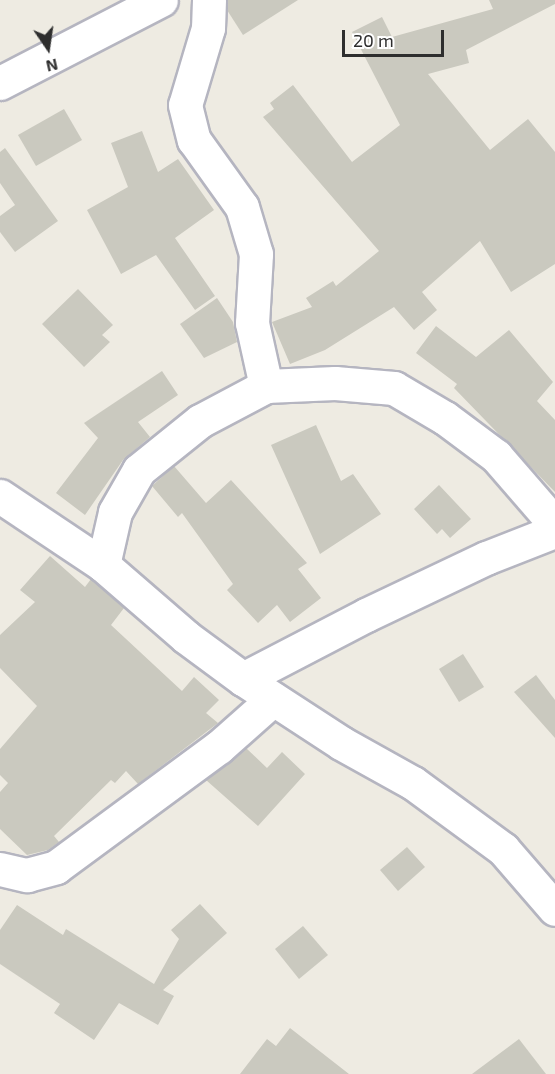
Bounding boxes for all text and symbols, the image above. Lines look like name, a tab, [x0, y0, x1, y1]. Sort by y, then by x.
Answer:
north arrow	[18, 18, 78, 78]
scale bar	[345, 18, 447, 56]
text: 20 m	[353, 29, 394, 51]
text: N	[44, 55, 60, 77]

